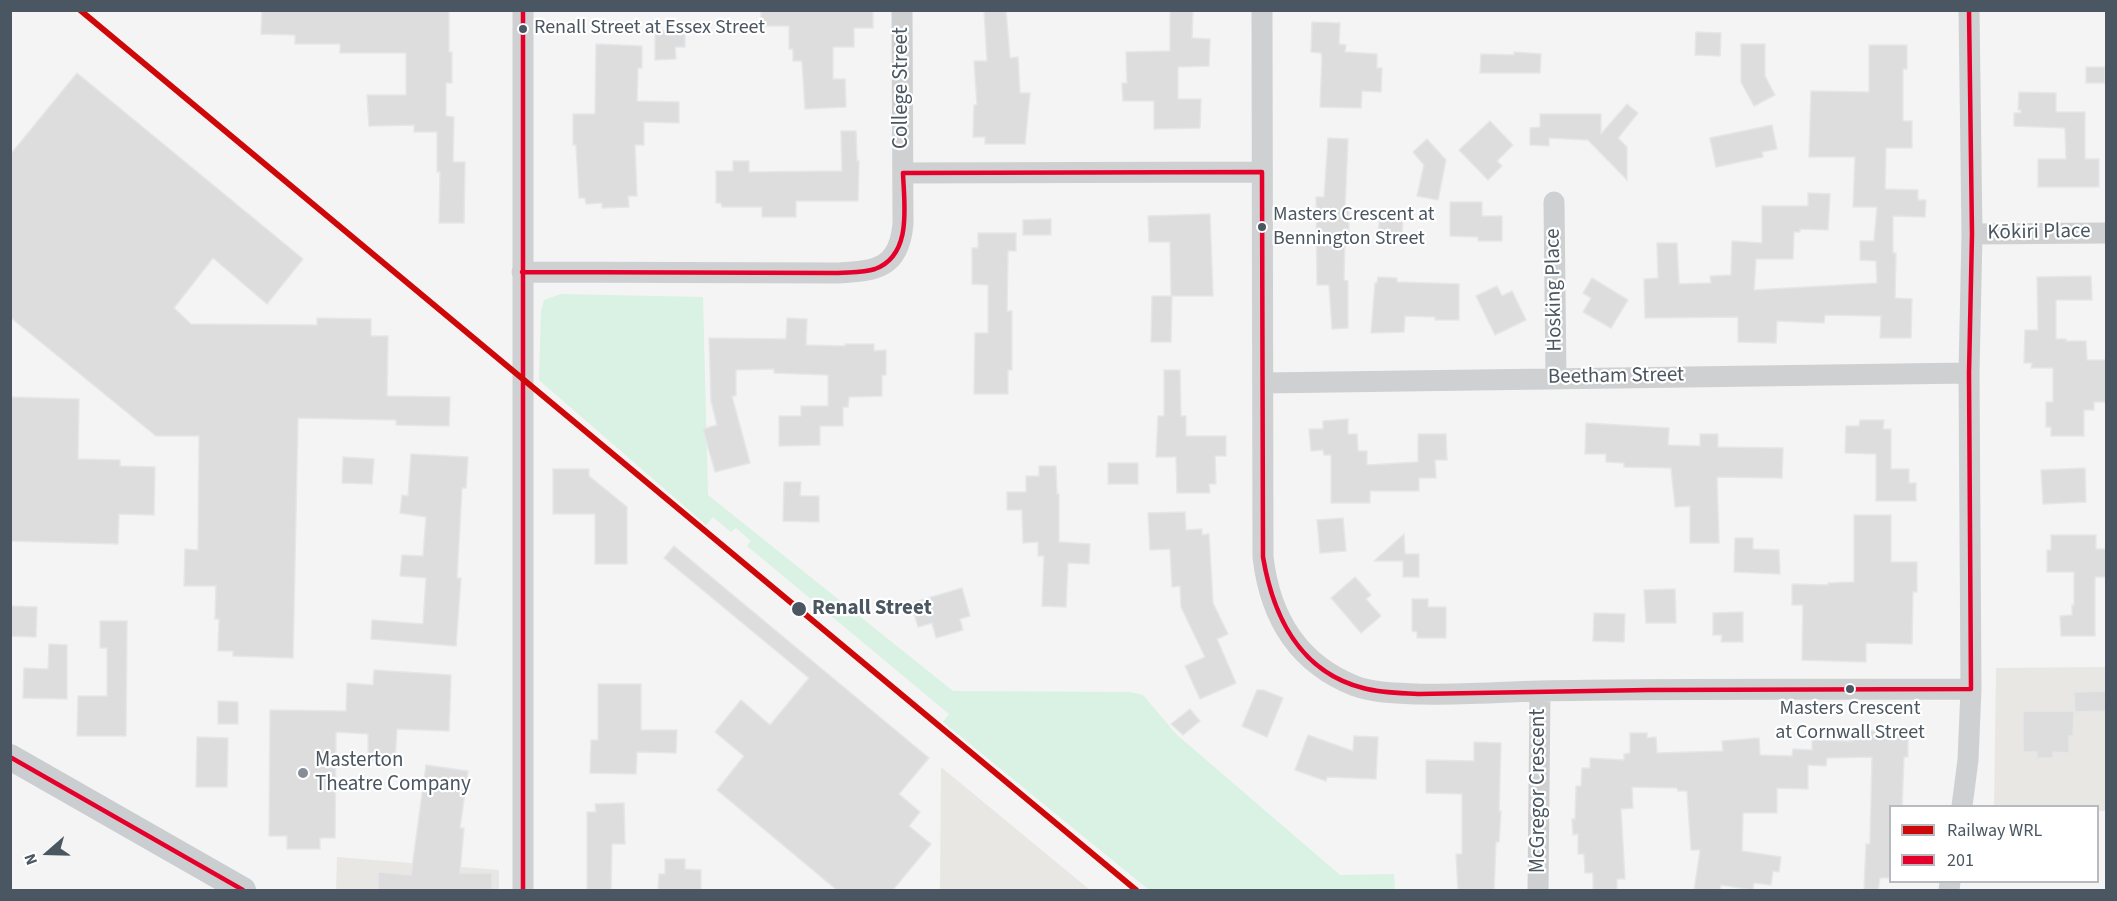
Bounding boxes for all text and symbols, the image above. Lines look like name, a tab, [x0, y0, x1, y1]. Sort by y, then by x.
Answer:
place label: Renall Street at Essex Street	[534, 17, 765, 41]
marker: Renall Street at Essex Street	[517, 23, 529, 35]
street label: College Street	[889, 27, 915, 149]
place label: Masters Crescent at Bennington Street	[1273, 204, 1435, 251]
street label: Kōkiri Place	[1987, 220, 2091, 246]
marker: Masters Crescent at Bennington Street	[1256, 221, 1268, 233]
street label: Hosking Place	[1541, 228, 1569, 352]
street label: Beetham Street	[1548, 363, 1684, 391]
place label: Renall Street	[812, 596, 932, 622]
marker: Renall Street	[790, 600, 808, 618]
marker: Masters Crescent at Cornwall Street	[1844, 683, 1856, 695]
place label: Masters Crescent at Cornwall Street	[1775, 698, 1925, 745]
street label: McGregor Crescent	[1526, 709, 1552, 873]
place label: Masterton Theatre Company	[315, 748, 471, 798]
marker: Masterton Theatre Company	[296, 766, 310, 780]
legend	[1889, 805, 2099, 883]
text: Railway WRL	[1947, 818, 2042, 843]
north arrow	[18, 823, 78, 883]
text: 201	[1947, 848, 1974, 873]
text: N	[19, 850, 43, 868]

